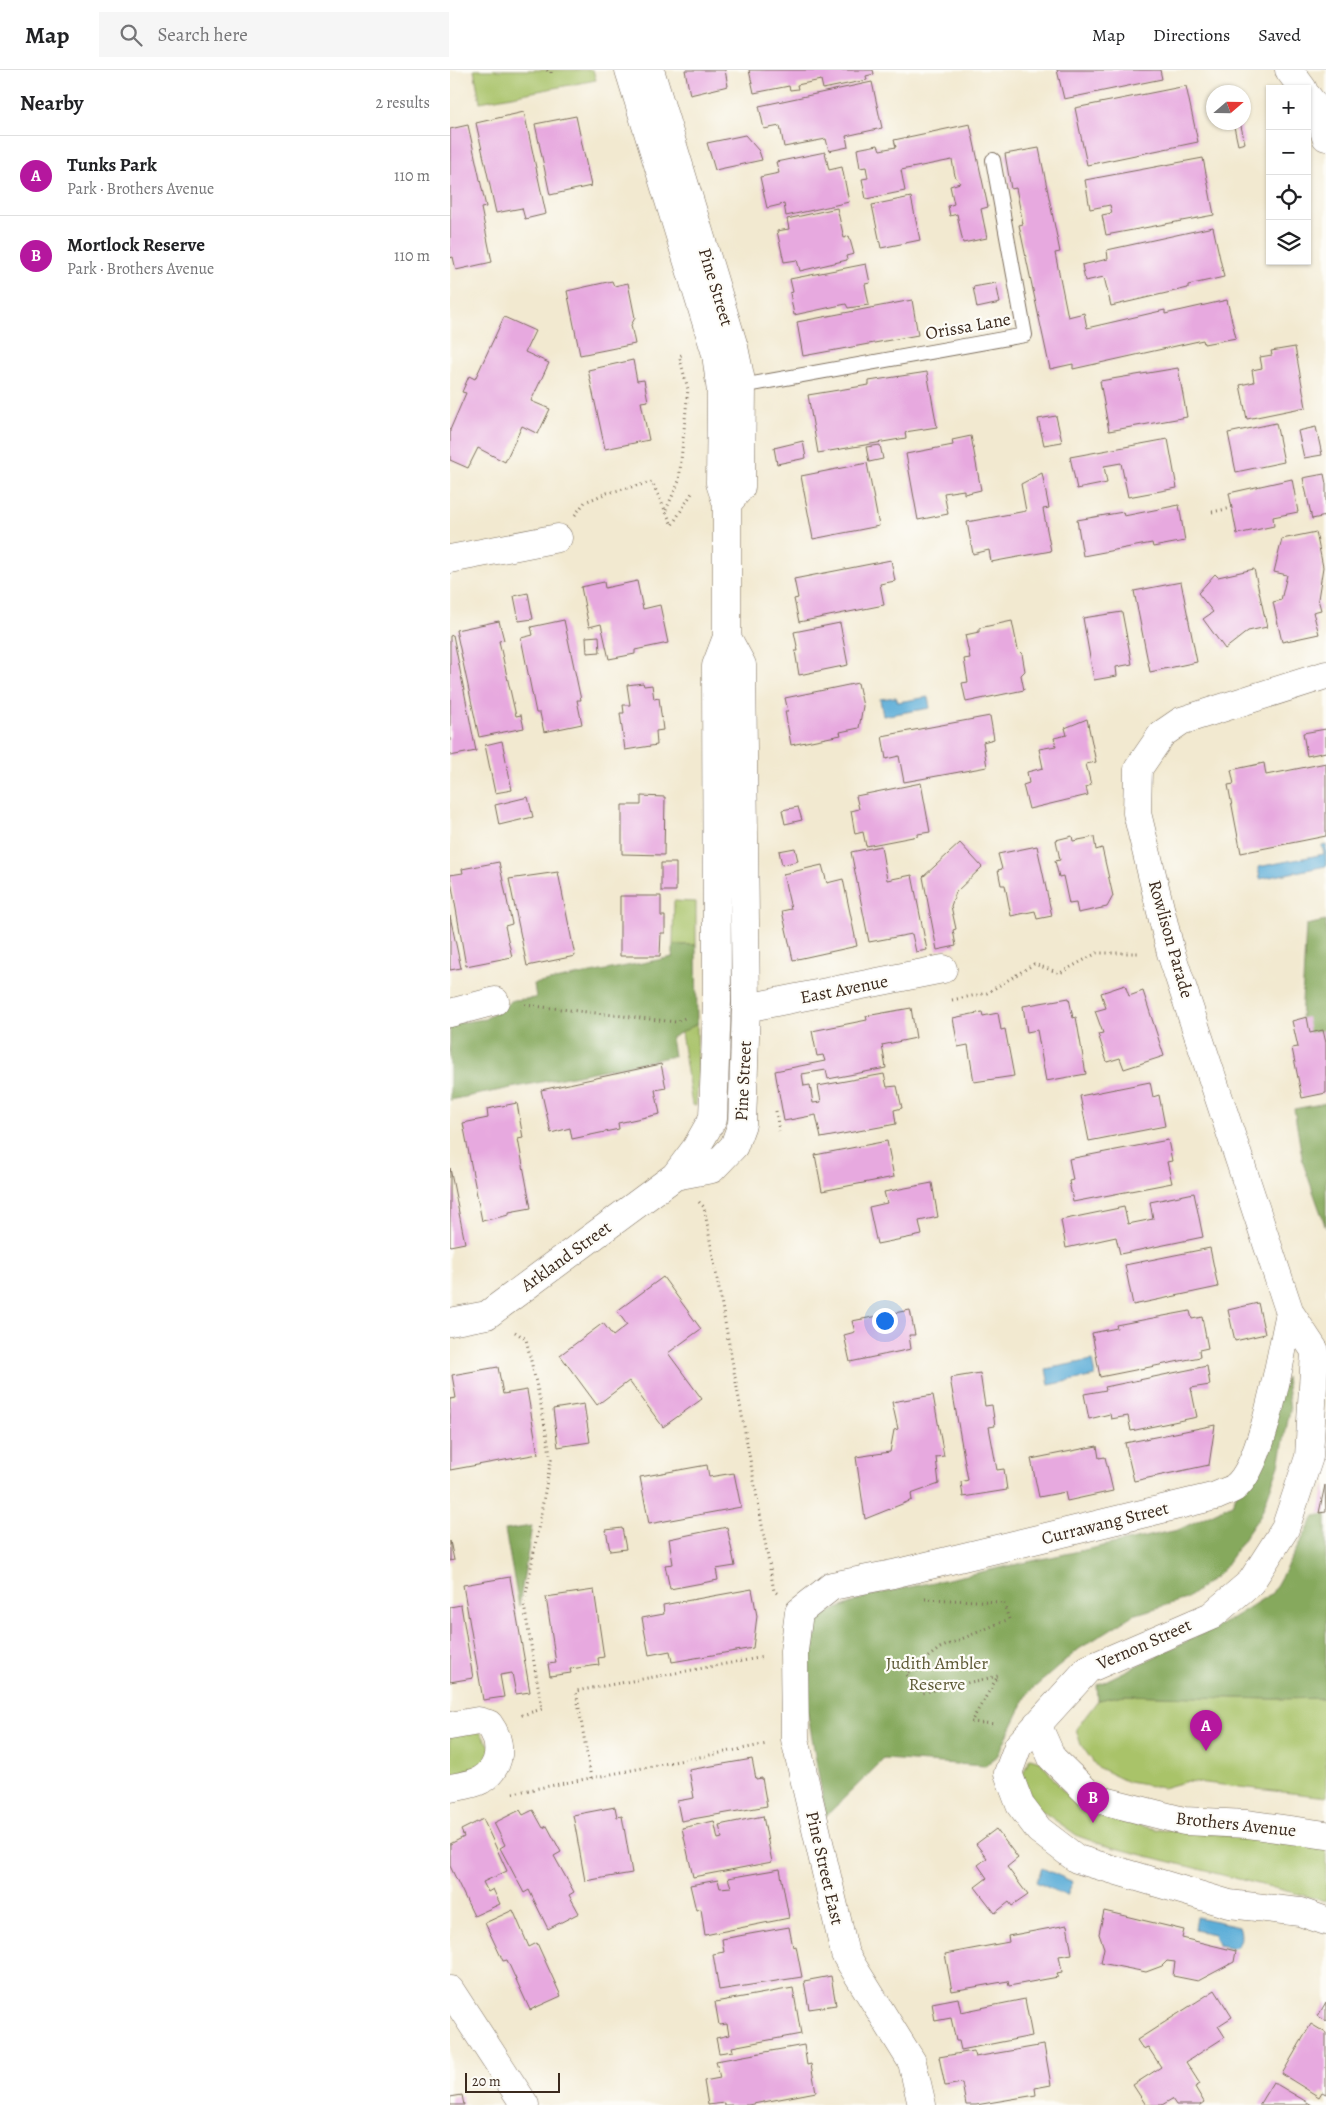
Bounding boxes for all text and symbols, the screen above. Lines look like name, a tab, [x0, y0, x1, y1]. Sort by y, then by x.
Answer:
search box	[99, 12, 449, 57]
text: Map	[25, 19, 69, 51]
icon: search	[117, 21, 145, 49]
text: Search here	[157, 22, 248, 48]
text: Map	[1092, 23, 1125, 47]
text: Directions	[1153, 23, 1230, 47]
text: Saved	[1258, 23, 1301, 47]
north arrow	[1206, 85, 1251, 130]
map controls	[1266, 85, 1311, 265]
button: +	[1266, 85, 1311, 130]
text: Nearby	[20, 89, 83, 117]
text: 2 results	[375, 92, 430, 114]
button: −	[1266, 130, 1311, 175]
text: Tunks Park	[67, 152, 157, 178]
text: A	[31, 165, 41, 187]
text: 110 m	[394, 165, 430, 187]
button: locate	[1266, 175, 1311, 220]
text: Park · Brothers Avenue	[67, 178, 214, 200]
button: layers	[1266, 220, 1311, 265]
text: Mortlock Reserve	[67, 232, 205, 258]
text: B	[31, 245, 41, 267]
text: 110 m	[394, 245, 430, 267]
street label: Pine Street	[693, 245, 739, 329]
text: Park · Brothers Avenue	[67, 258, 214, 280]
street label: Orissa Lane	[923, 307, 1013, 345]
street label: Rowlison Parade	[1143, 877, 1199, 1001]
street label: East Avenue	[798, 969, 890, 1009]
street label: Pine Street	[729, 1040, 757, 1122]
street label: Arkland Street	[515, 1215, 616, 1297]
your location	[872, 1308, 898, 1334]
street label: Currawang Street	[1039, 1496, 1171, 1550]
street label: Vernon Street	[1092, 1612, 1195, 1676]
park label: Judith Ambler Reserve	[886, 1651, 988, 1696]
pin: A	[1190, 1710, 1222, 1751]
pin: B	[1077, 1782, 1109, 1823]
street label: Brothers Avenue	[1174, 1806, 1298, 1842]
street label: Pine Street East	[800, 1809, 850, 1927]
scale bar	[465, 2070, 560, 2093]
text: 20 m	[472, 2072, 501, 2091]

